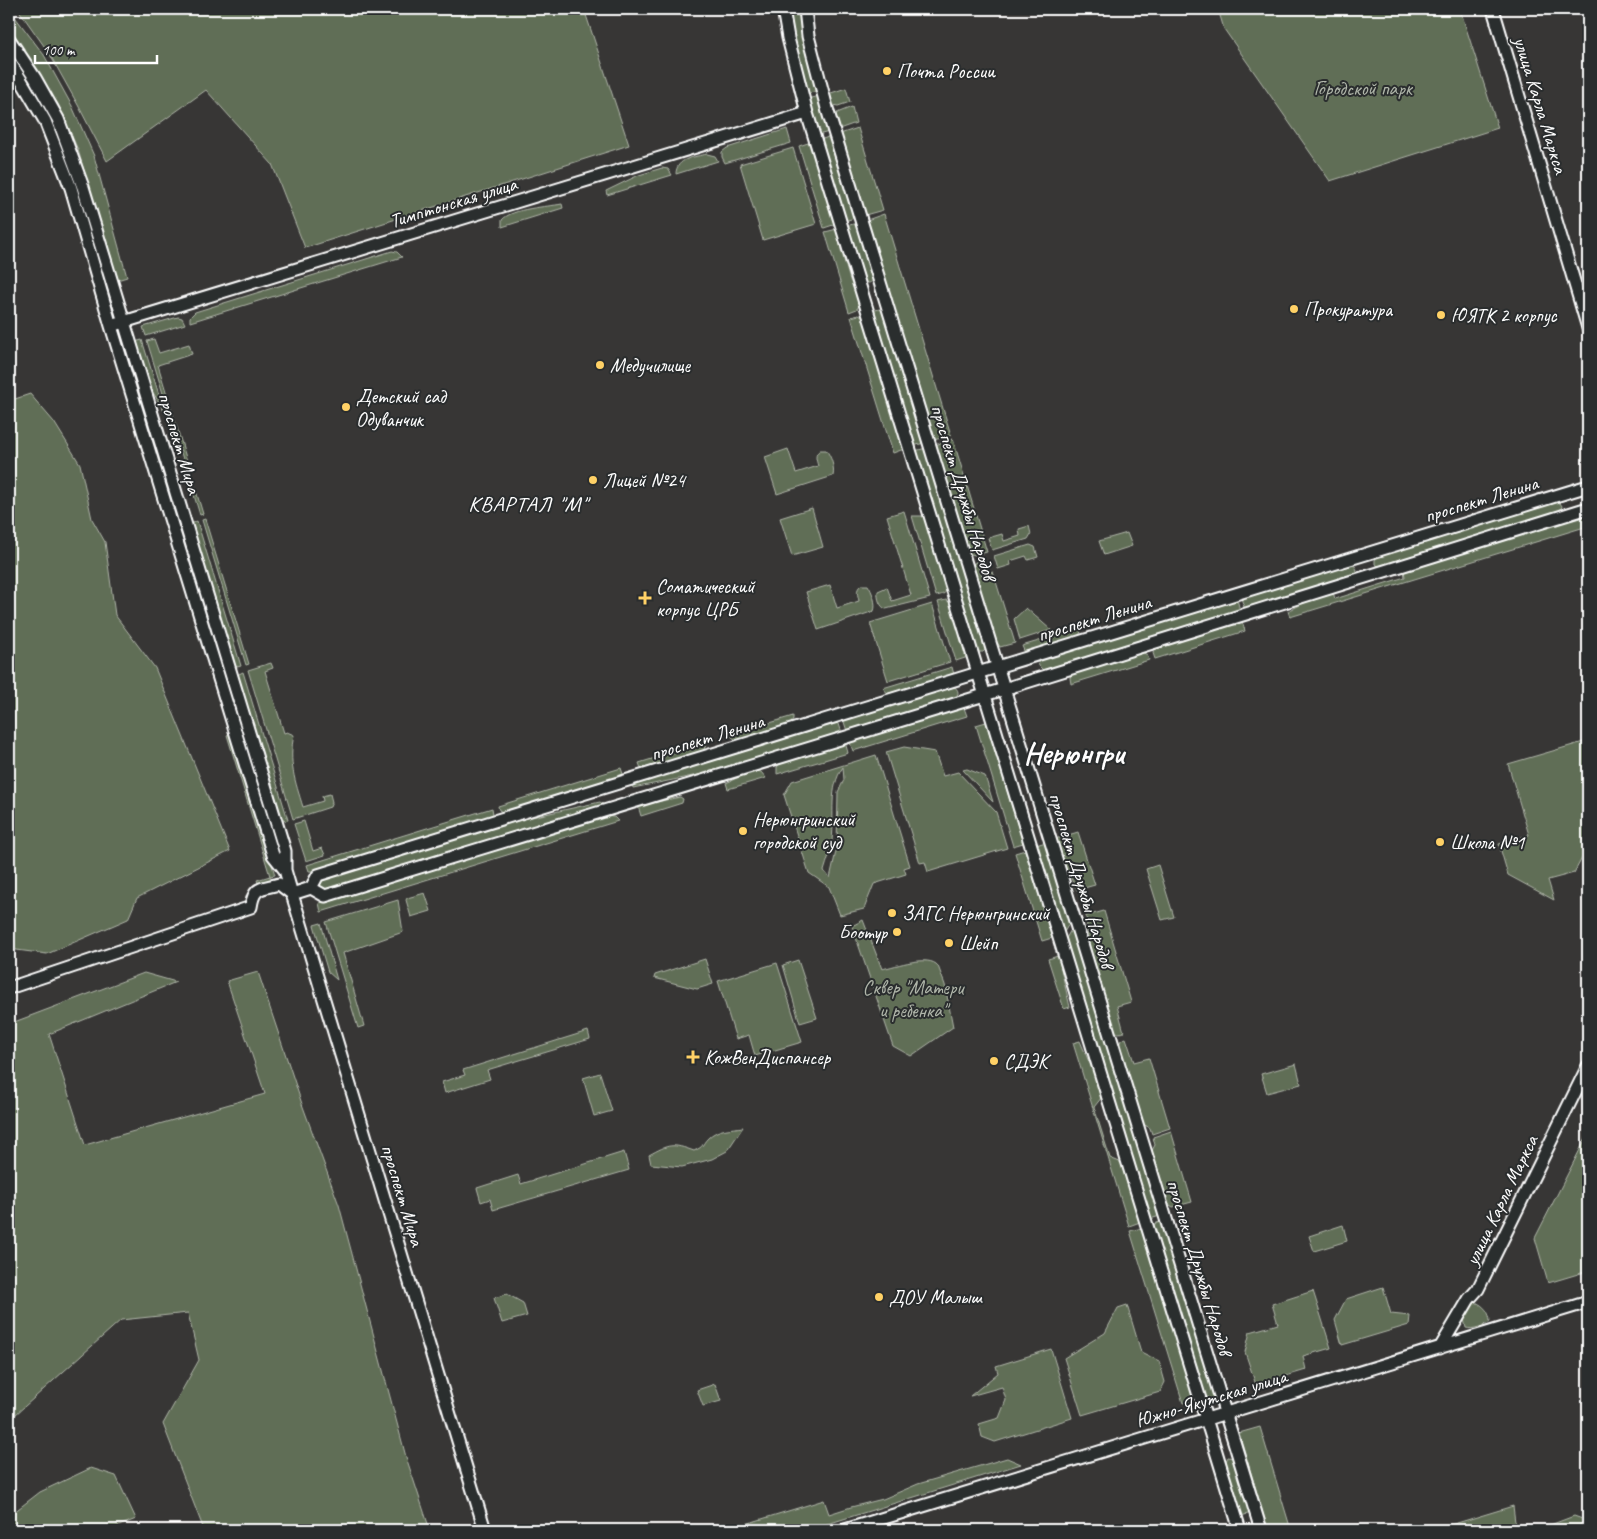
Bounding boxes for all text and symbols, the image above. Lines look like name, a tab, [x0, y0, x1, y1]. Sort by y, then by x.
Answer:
scale bar	[35, 32, 158, 64]
street label: улица Карла Маркса	[1508, 33, 1574, 178]
text: 100 m	[42, 41, 76, 60]
place label: Почта России	[897, 59, 996, 84]
marker: Почта России	[881, 65, 893, 77]
park label: Городской парк	[1314, 76, 1414, 101]
street label: Тимптонская улица	[386, 171, 521, 234]
place label: Прокуратура	[1304, 297, 1394, 322]
marker: Прокуратура	[1288, 303, 1300, 315]
place label: ЮЯТК 2 корпус	[1451, 303, 1558, 328]
marker: ЮЯТК 2 корпус	[1435, 309, 1447, 321]
place label: Медучилище	[610, 353, 691, 378]
marker: Медучилище	[594, 359, 606, 371]
place label: Детский сад Одуванчик	[356, 384, 447, 432]
street label: проспект Мира	[152, 389, 207, 498]
marker: Детский сад Одуванчик	[340, 401, 352, 413]
street label: проспект Дружбы Народов	[925, 401, 1003, 587]
place label: Лицей №24	[603, 468, 687, 493]
street label: проспект Ленина	[1421, 470, 1543, 529]
marker: Лицей №24	[587, 474, 599, 486]
district label: КВАРТАЛ "М"	[468, 490, 591, 518]
place label: Соматический корпус ЦРБ	[656, 574, 756, 622]
street label: проспект Ленина	[1034, 589, 1156, 648]
marker: Соматический корпус ЦРБ	[638, 591, 652, 605]
street label: проспект Ленина	[647, 708, 769, 767]
district label: Нерюнгри	[1024, 734, 1126, 772]
street label: проспект Дружбы Народов	[1043, 789, 1121, 975]
place label: Нерюнгринский городской суд	[753, 807, 856, 855]
marker: Нерюнгринский городской суд	[737, 825, 749, 837]
place label: Школа №1	[1450, 830, 1525, 855]
marker: Школа №1	[1434, 836, 1446, 848]
place label: ЗАГС Нерюнгринский	[902, 901, 1051, 926]
marker: ЗАГС Нерюнгринский	[886, 907, 898, 919]
place label: Боотур	[839, 920, 888, 945]
marker: Боотур	[891, 926, 903, 938]
place label: Шейп	[959, 931, 998, 956]
marker: Шейп	[943, 937, 955, 949]
park label: Сквер "Матери и ребенка"	[863, 975, 965, 1023]
place label: КожВенДиспансер	[704, 1045, 832, 1070]
place label: СДЭК	[1004, 1049, 1052, 1074]
marker: КожВенДиспансер	[686, 1050, 700, 1064]
marker: СДЭК	[988, 1055, 1000, 1067]
street label: улица Карла Маркса	[1459, 1130, 1544, 1270]
street label: проспект Мира	[375, 1141, 430, 1250]
street label: проспект Дружбы Народов	[1161, 1176, 1239, 1362]
place label: ДОУ Малыш	[889, 1285, 983, 1310]
marker: ДОУ Малыш	[873, 1291, 885, 1303]
street label: Южно-Якутская улица	[1133, 1363, 1291, 1433]

